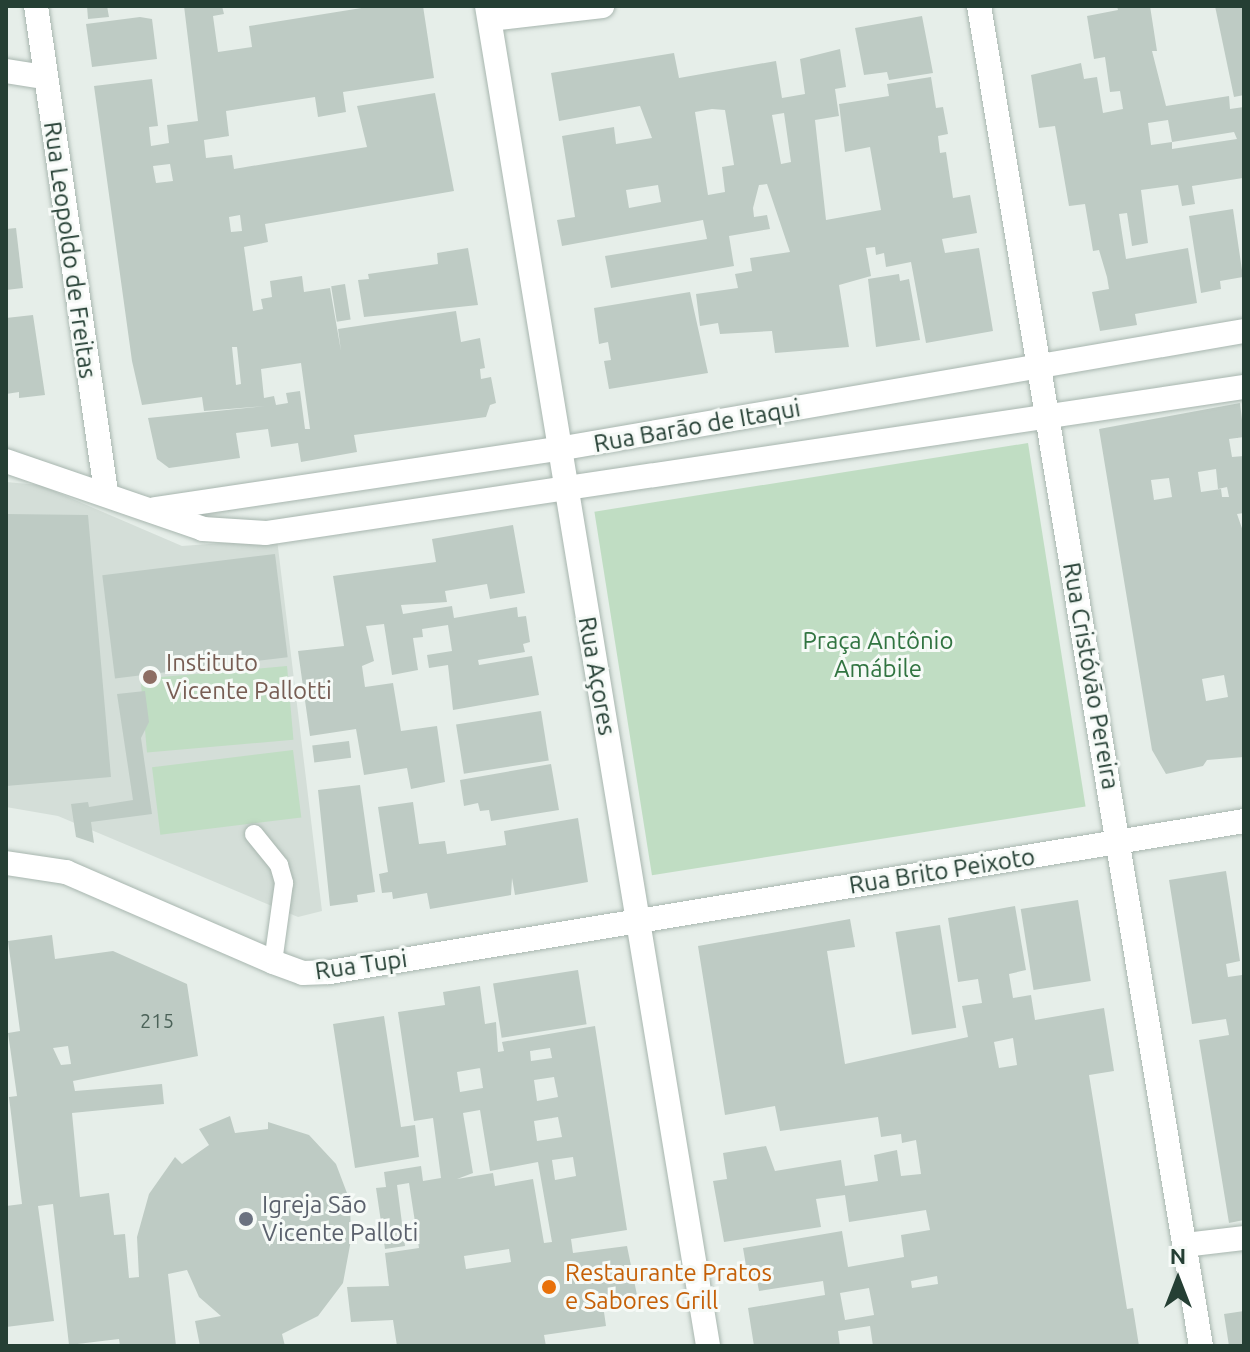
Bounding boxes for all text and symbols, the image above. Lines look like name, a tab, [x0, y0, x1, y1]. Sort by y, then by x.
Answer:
street label: Rua Leopoldo de Freitas	[38, 120, 102, 380]
street label: Rua Barão de Itaqui	[591, 394, 803, 458]
street label: Rua Cristóvão Pereira	[1057, 560, 1125, 792]
street label: Rua Açores	[572, 614, 622, 738]
park label: Praça Antônio Amábile	[803, 627, 953, 683]
place label: Instituto Vicente Pallotti	[166, 649, 332, 705]
marker: Instituto Vicente Pallotti	[141, 668, 159, 686]
street label: Rua Brito Peixoto	[847, 842, 1037, 900]
street label: Rua Tupi	[313, 944, 409, 986]
house number: 215	[140, 1008, 174, 1032]
place label: Igreja São Vicente Palloti	[262, 1191, 418, 1247]
marker: Igreja São Vicente Palloti	[237, 1210, 255, 1228]
north arrow	[1138, 1240, 1218, 1320]
text: N	[1170, 1243, 1186, 1268]
place label: Restaurante Pratos e Sabores Grill	[565, 1259, 772, 1315]
marker: Restaurante Pratos e Sabores Grill	[540, 1278, 558, 1296]

